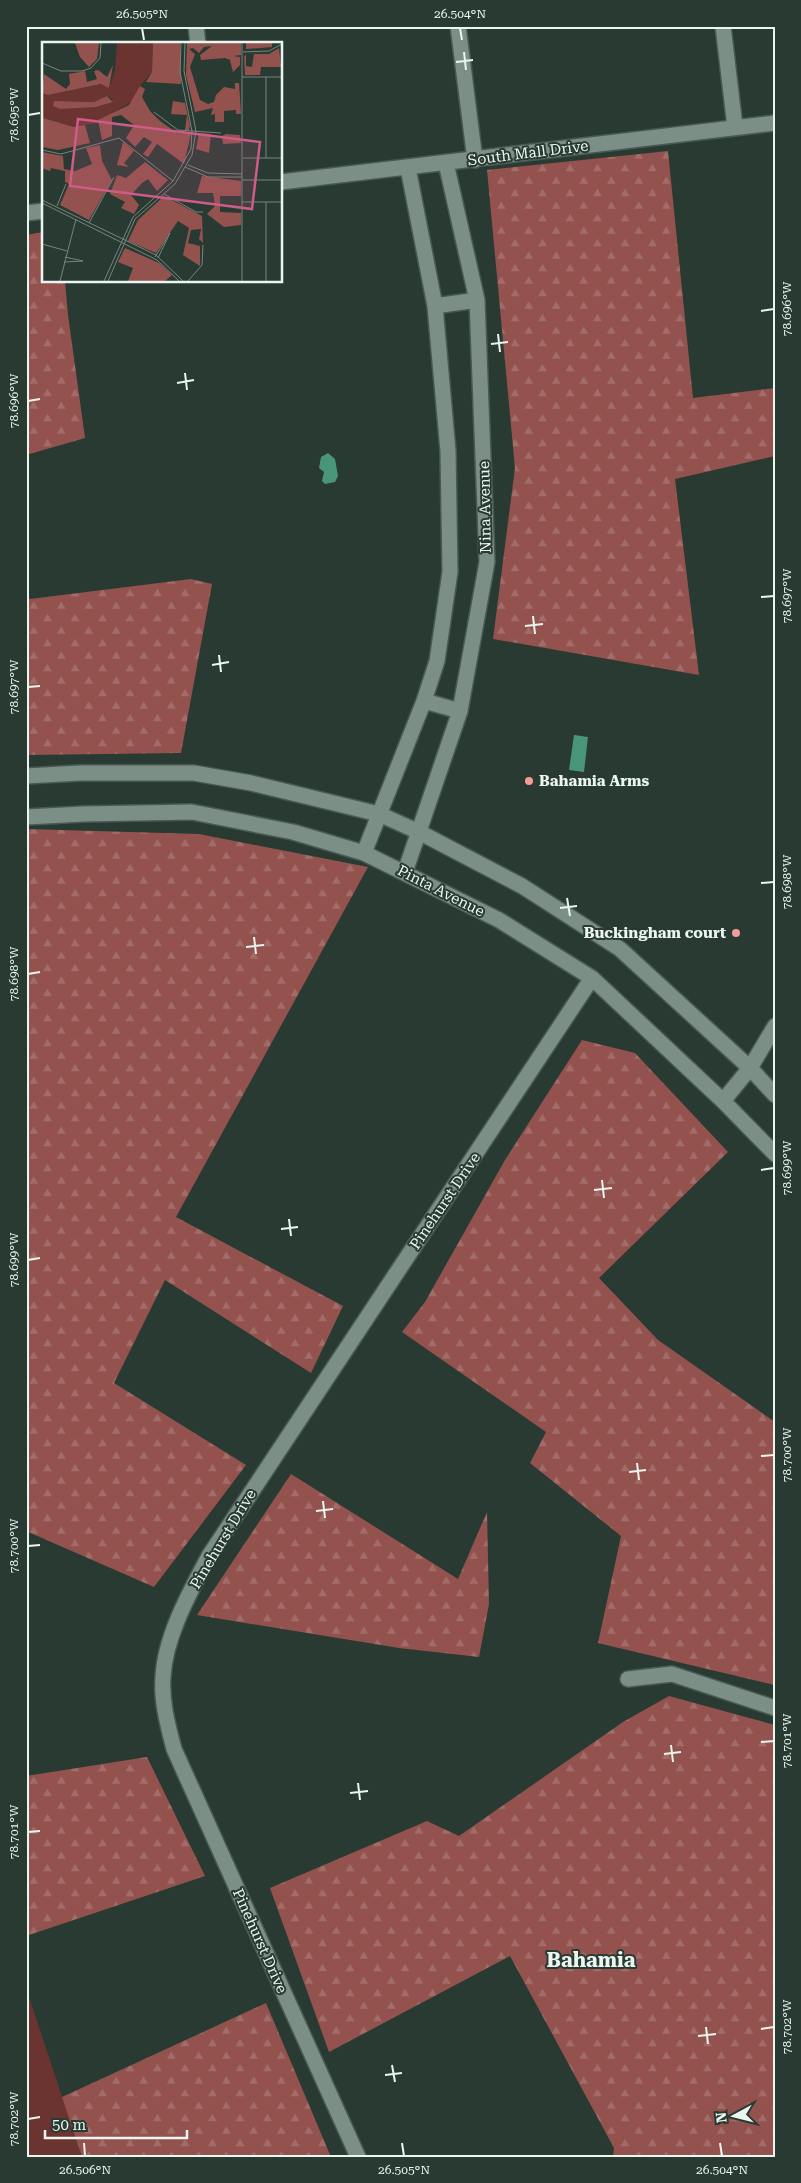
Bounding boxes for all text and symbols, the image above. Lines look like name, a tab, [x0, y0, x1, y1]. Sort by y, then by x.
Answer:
text: 26.505°N	[116, 7, 168, 21]
text: 26.504°N	[434, 7, 486, 21]
inset map	[42, 42, 282, 282]
text: 78.695°W	[7, 87, 21, 142]
street label: South Mall Drive	[466, 137, 590, 169]
text: 78.696°W	[780, 281, 794, 336]
text: 78.696°W	[7, 373, 21, 428]
street label: Nina Avenue	[475, 461, 495, 553]
text: 78.697°W	[780, 568, 794, 623]
text: 78.697°W	[7, 659, 21, 714]
place label: Bahamia Arms	[539, 772, 650, 790]
marker: Bahamia Arms	[523, 775, 535, 787]
text: 78.698°W	[780, 854, 794, 909]
street label: Pinta Avenue	[394, 861, 488, 921]
place label: Buckingham court	[584, 924, 726, 942]
marker: Buckingham court	[730, 927, 742, 939]
text: 78.698°W	[7, 946, 21, 1001]
text: 78.699°W	[780, 1140, 794, 1195]
street label: Pinehurst Drive	[406, 1149, 484, 1253]
text: 78.699°W	[7, 1232, 21, 1287]
text: 78.700°W	[780, 1427, 794, 1482]
street label: Pinehurst Drive	[186, 1486, 260, 1592]
text: 78.700°W	[7, 1518, 21, 1573]
text: 78.701°W	[780, 1713, 794, 1768]
text: 78.701°W	[7, 1804, 21, 1859]
street label: Pinehurst Drive	[229, 1886, 291, 1996]
district label: Bahamia	[547, 1948, 636, 1972]
text: 78.702°W	[780, 1999, 794, 2054]
north arrow	[708, 2090, 758, 2140]
text: 78.702°W	[7, 2091, 21, 2146]
scale bar	[45, 2108, 188, 2140]
text: N	[712, 2111, 730, 2124]
text: 50 m	[52, 2116, 87, 2134]
text: 26.506°N	[59, 2163, 111, 2177]
text: 26.505°N	[378, 2163, 430, 2177]
text: 26.504°N	[696, 2163, 748, 2177]

